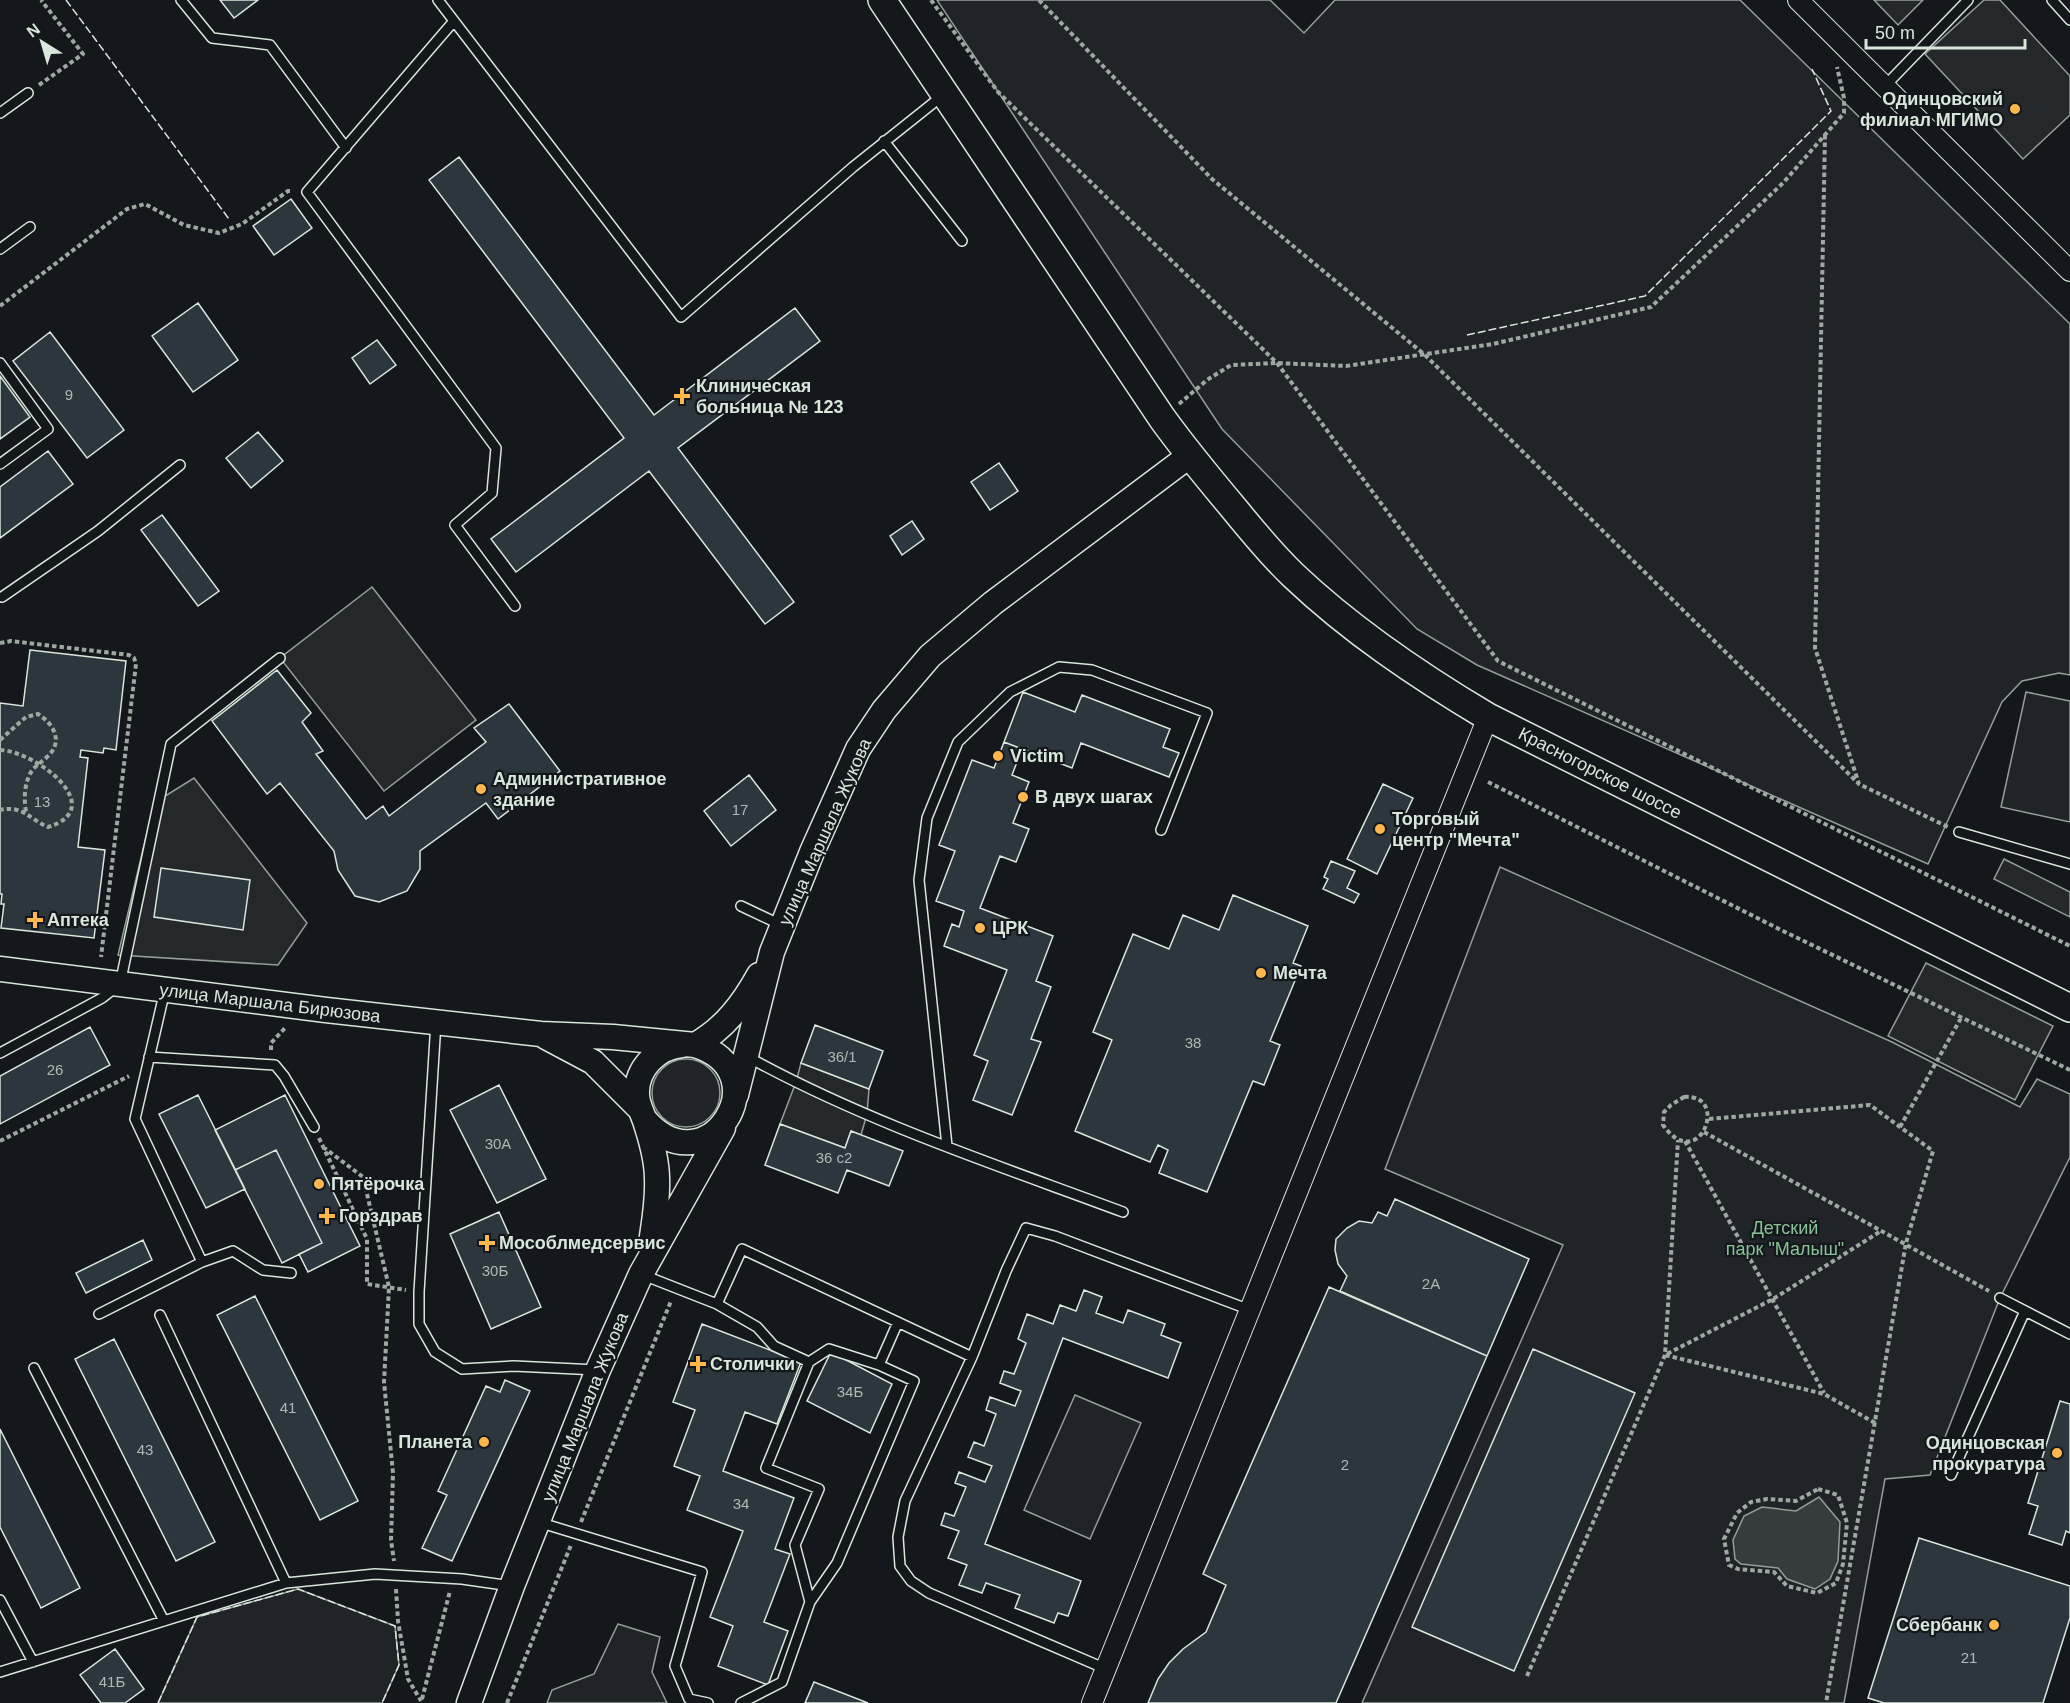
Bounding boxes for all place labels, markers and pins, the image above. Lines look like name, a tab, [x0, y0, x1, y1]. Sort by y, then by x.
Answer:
place label: Одинцовский филиал МГИМО	[1860, 89, 2003, 130]
marker: Одинцовский филиал МГИМО	[2008, 102, 2022, 116]
place label: Клиническая больница № 123	[696, 376, 844, 417]
marker: Клиническая больница № 123	[673, 387, 691, 405]
place label: Victim	[1010, 746, 1064, 766]
marker: Victim	[991, 749, 1005, 763]
place label: Административное здание	[493, 769, 666, 810]
marker: Административное здание	[474, 782, 488, 796]
place label: В двух шагах	[1035, 787, 1153, 807]
marker: В двух шагах	[1016, 790, 1030, 804]
place label: Торговый центр "Мечта"	[1392, 809, 1520, 850]
marker: Торговый центр "Мечта"	[1373, 822, 1387, 836]
place label: Аптека	[47, 910, 110, 930]
marker: Аптека	[28, 913, 42, 927]
place label: ЦРК	[992, 918, 1029, 938]
marker: ЦРК	[973, 921, 987, 935]
place label: Мечта	[1273, 963, 1328, 983]
marker: Мечта	[1254, 966, 1268, 980]
place label: Пятёрочка	[331, 1174, 425, 1194]
marker: Пятёрочка	[312, 1177, 326, 1191]
place label: Горздрав	[339, 1206, 423, 1226]
marker: Горздрав	[320, 1209, 334, 1223]
place label: Мособлмедсервис	[499, 1233, 666, 1253]
marker: Мособлмедсервис	[480, 1236, 494, 1250]
place label: Столички	[710, 1354, 795, 1374]
marker: Столички	[691, 1357, 705, 1371]
place label: Планета	[398, 1432, 473, 1452]
place label: Одинцовская прокуратура	[1926, 1433, 2046, 1474]
marker: Планета	[477, 1435, 491, 1449]
marker: Одинцовская прокуратура	[2050, 1446, 2064, 1460]
place label: Сбербанк	[1896, 1615, 1983, 1635]
marker: Сбербанк	[1987, 1618, 2001, 1632]

